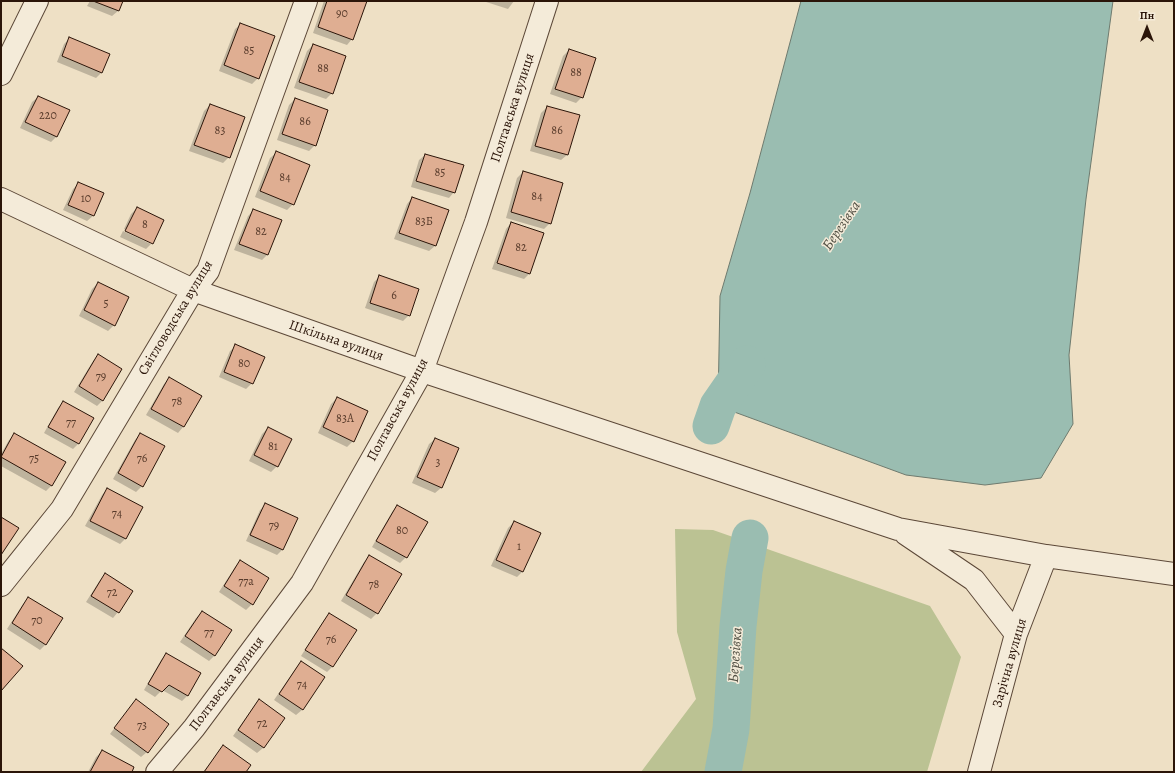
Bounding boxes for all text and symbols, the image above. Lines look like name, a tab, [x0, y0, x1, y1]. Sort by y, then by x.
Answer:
house number: 90	[336, 7, 348, 21]
north arrow	[1127, 8, 1167, 48]
text: Пн	[1140, 8, 1154, 23]
house number: 85	[244, 44, 254, 58]
street label: Полтавська вулиця	[487, 51, 539, 165]
house number: 88	[317, 62, 329, 76]
house number: 88	[570, 66, 582, 80]
house number: 220	[39, 109, 57, 123]
house number: 86	[299, 115, 311, 129]
house number: 83	[215, 124, 225, 138]
house number: 86	[551, 124, 563, 138]
house number: 85	[435, 166, 445, 180]
house number: 84	[279, 171, 291, 185]
house number: 84	[531, 190, 543, 204]
house number: 10	[81, 192, 91, 206]
water label: Березівка	[819, 198, 865, 254]
house number: 83Б	[415, 215, 433, 229]
house number: 8	[142, 218, 148, 232]
house number: 82	[255, 225, 267, 239]
house number: 82	[515, 241, 527, 255]
street label: Світловодська вулиця	[135, 258, 217, 378]
house number: 6	[391, 289, 397, 303]
house number: 5	[103, 297, 109, 311]
street label: Шкільна вулиця	[286, 317, 386, 365]
street label: Полтавська вулиця	[364, 356, 432, 464]
house number: 80	[238, 357, 250, 371]
house number: 79	[96, 370, 106, 384]
house number: 78	[172, 395, 182, 409]
house number: 83А	[336, 412, 354, 426]
house number: 77	[66, 416, 76, 430]
house number: 81	[268, 440, 278, 454]
house number: 75	[29, 452, 39, 466]
house number: 76	[137, 452, 147, 466]
house number: 3	[436, 456, 440, 470]
house number: 74	[112, 507, 122, 521]
house number: 79	[269, 519, 279, 533]
house number: 80	[396, 524, 408, 538]
house number: 1	[517, 540, 521, 554]
house number: 77а	[238, 575, 254, 589]
house number: 78	[369, 578, 379, 592]
house number: 72	[107, 586, 117, 600]
house number: 70	[31, 614, 43, 628]
street label: Зарічна вулиця	[989, 616, 1031, 710]
house number: 77	[204, 626, 214, 640]
water label: Березівка	[725, 627, 747, 683]
street label: Полтавська вулиця	[186, 633, 268, 735]
house number: 76	[326, 633, 336, 647]
house number: 74	[297, 678, 307, 692]
house number: 72	[257, 717, 267, 731]
house number: 73	[137, 719, 147, 733]

